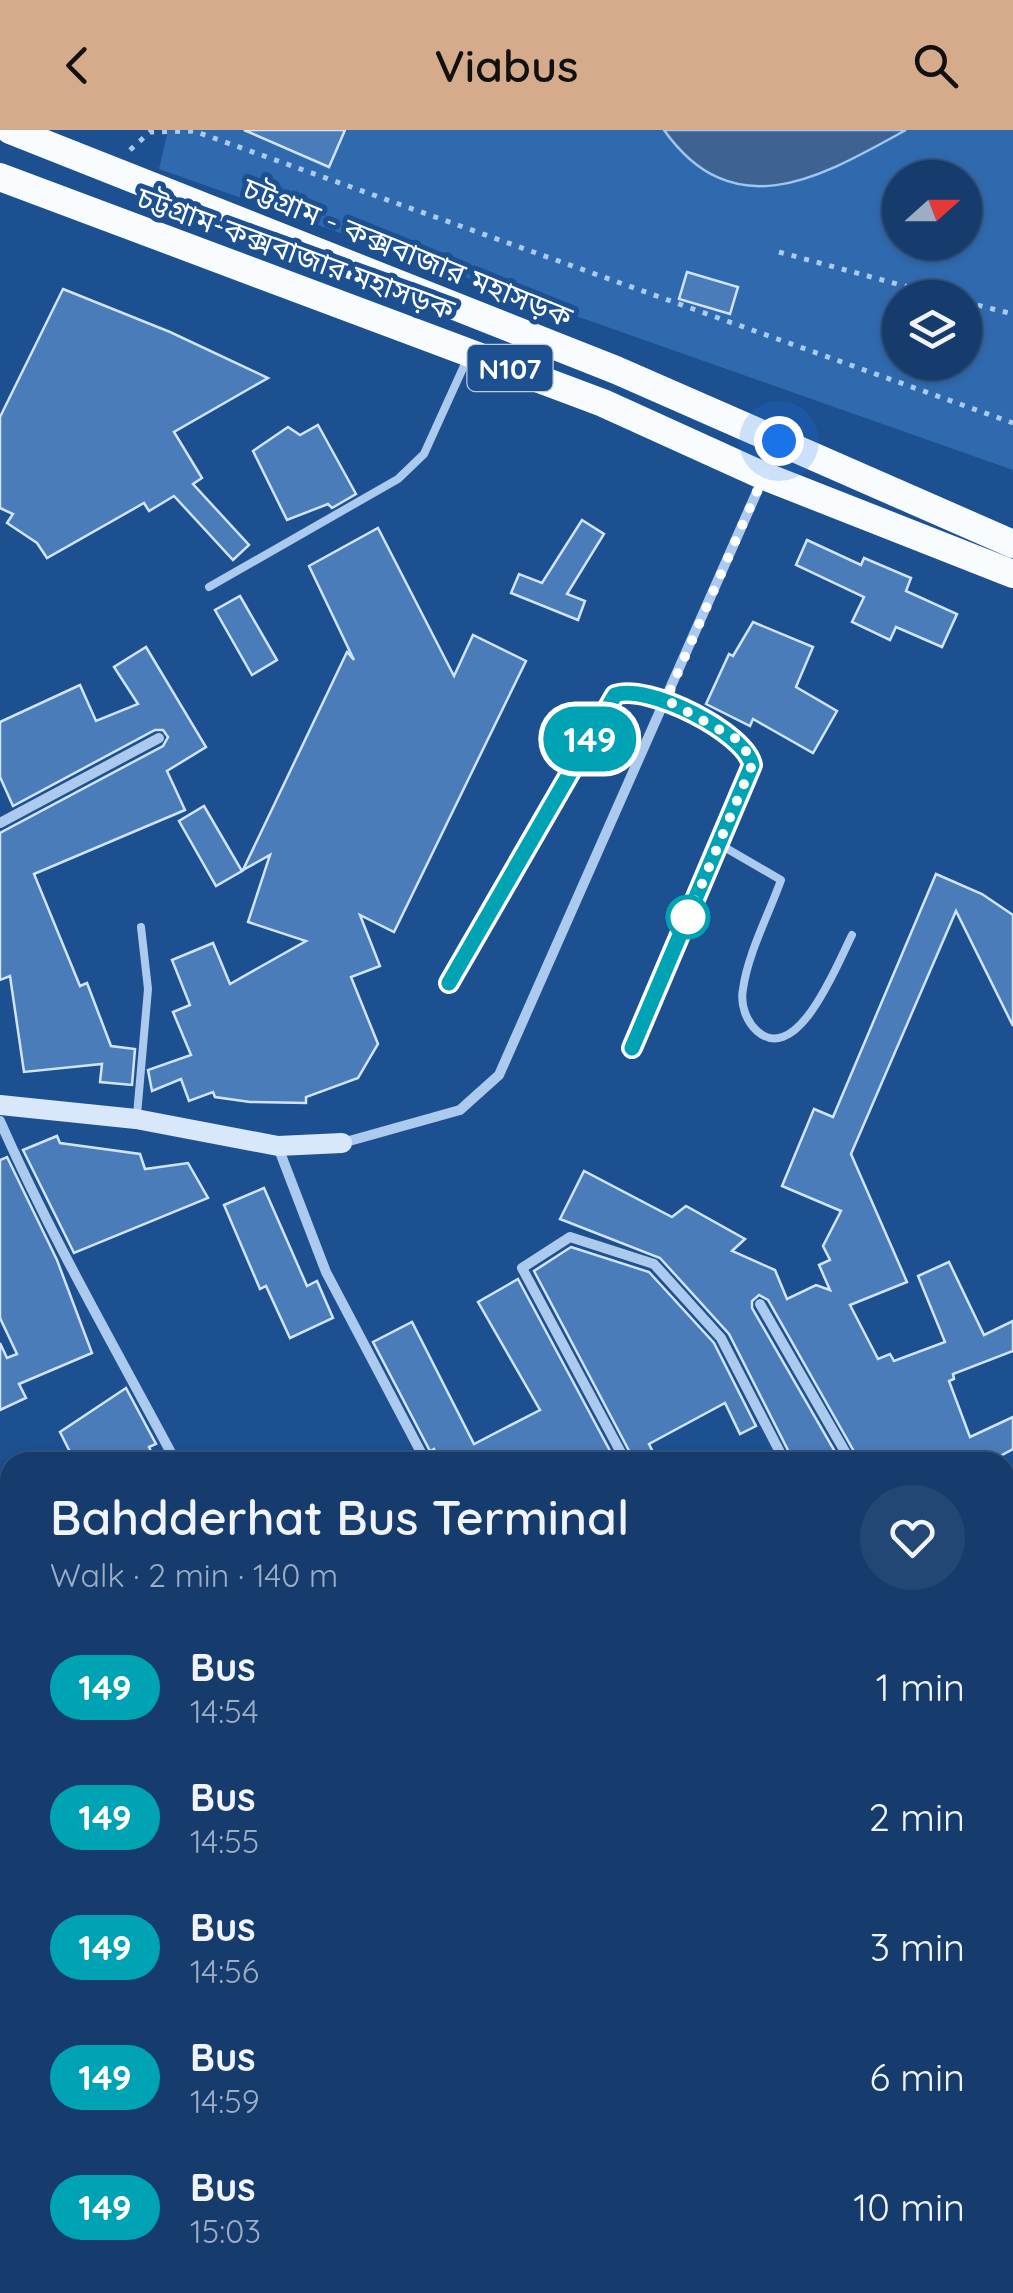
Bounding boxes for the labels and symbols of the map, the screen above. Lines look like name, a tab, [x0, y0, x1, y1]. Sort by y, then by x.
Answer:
north arrow	[882, 160, 982, 260]
street label: চট্টগ্রাম - কক্সবাজার মহাসড়ক	[237, 168, 579, 336]
street label: চট্টগ্রাম-কক্সবাজার মহাসড়ক	[131, 177, 461, 328]
road number: N107	[468, 345, 552, 391]
your location	[754, 416, 804, 466]
line badge: 149	[532, 706, 648, 772]
unlabelled marker	[667, 896, 709, 938]

